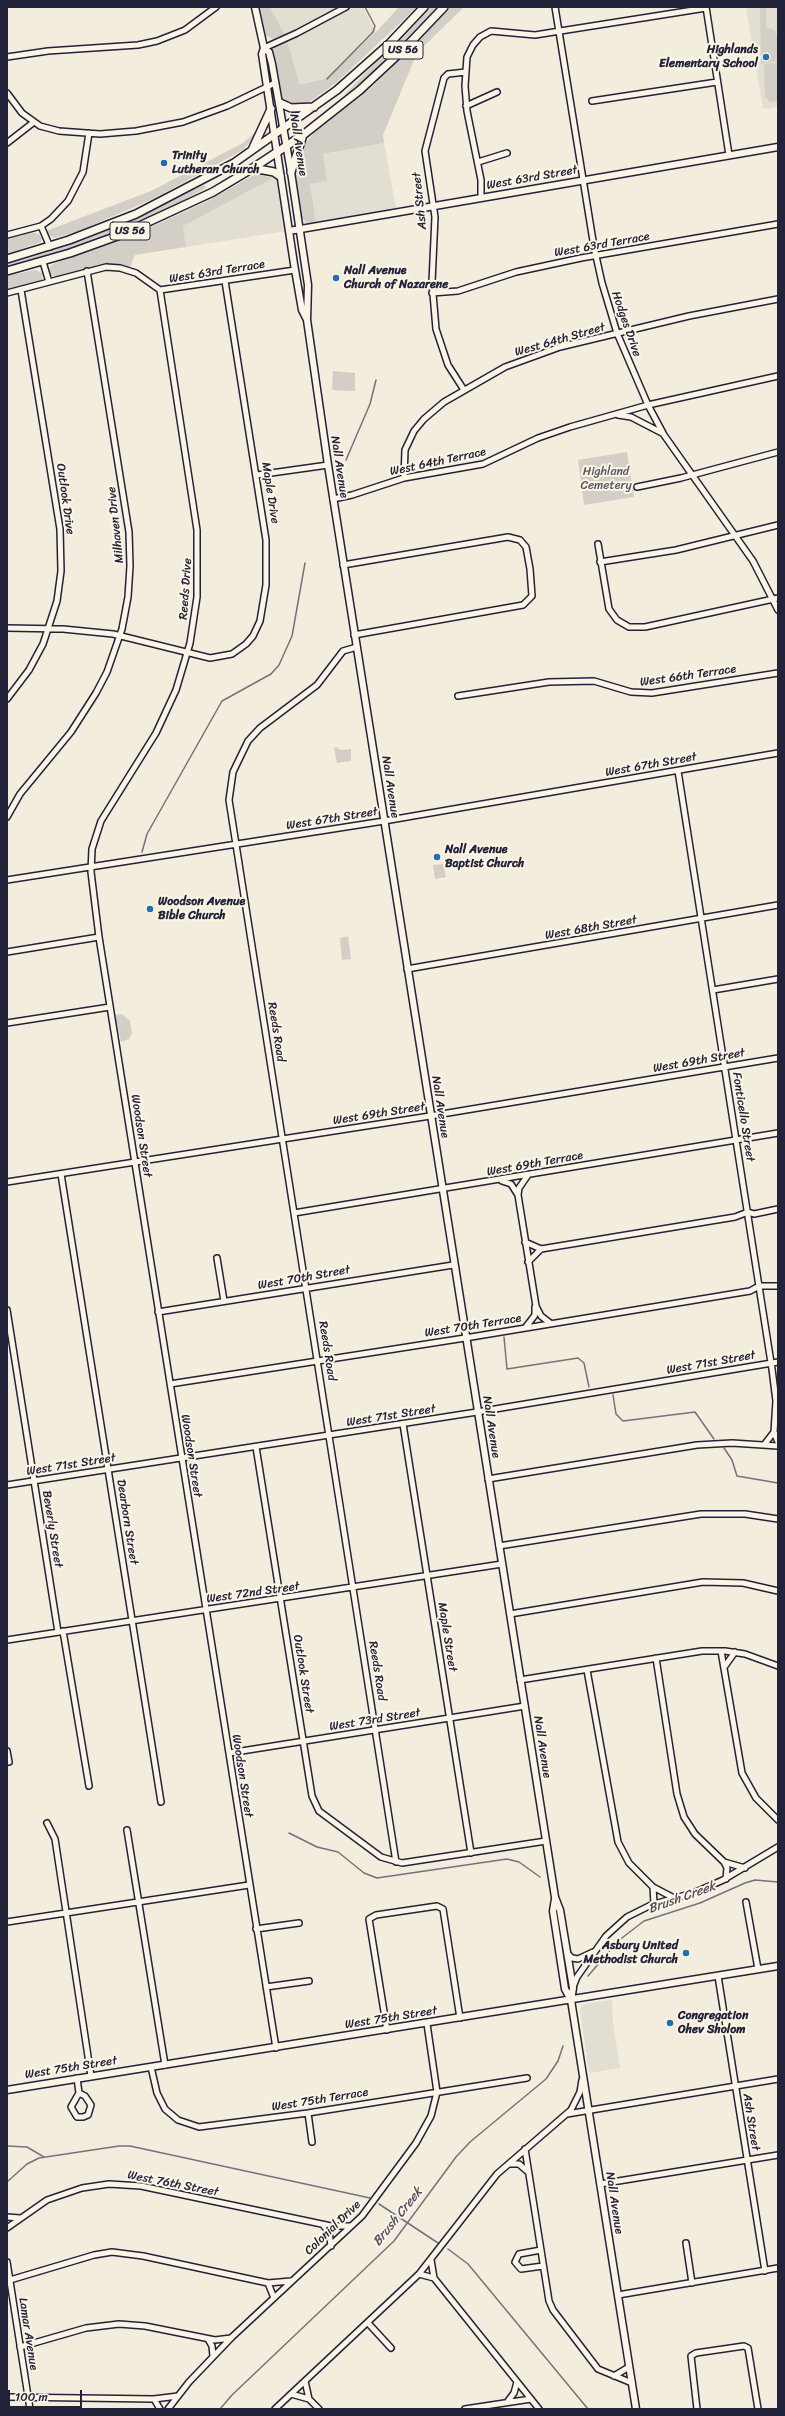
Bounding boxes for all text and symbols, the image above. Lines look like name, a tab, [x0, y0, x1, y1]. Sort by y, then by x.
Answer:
road number: US 56	[383, 41, 423, 59]
place label: Highlands Elementary School	[659, 43, 758, 71]
marker: Highlands Elementary School	[761, 52, 771, 62]
street label: Nall Avenue	[286, 113, 310, 177]
place label: Trinity Lutheran Church	[172, 149, 260, 177]
marker: Trinity Lutheran Church	[159, 158, 169, 168]
street label: West 63rd Street	[485, 163, 579, 193]
street label: Ash Street	[410, 172, 430, 230]
road number: US 56	[110, 222, 150, 240]
street label: West 63rd Terrace	[553, 230, 651, 260]
street label: West 63rd Terrace	[168, 257, 266, 287]
place label: Nall Avenue Church of Nazarene	[344, 264, 449, 292]
marker: Nall Avenue Church of Nazarene	[331, 273, 341, 283]
street label: Hodges Drive	[608, 289, 644, 359]
street label: West 64th Street	[513, 320, 607, 360]
street label: Nall Avenue	[327, 435, 351, 499]
street label: West 64th Terrace	[389, 445, 487, 479]
street label: Maple Drive	[258, 461, 282, 525]
street label: Outlook Drive	[53, 463, 77, 535]
park label: Highland Cemetery	[580, 465, 632, 493]
street label: Milhaven Drive	[105, 486, 127, 564]
street label: Reeds Drive	[177, 558, 195, 620]
street label: West 66th Terrace	[639, 662, 737, 690]
street label: West 67th Street	[604, 750, 698, 780]
street label: Nall Avenue	[378, 755, 402, 819]
street label: West 67th Street	[285, 805, 379, 833]
place label: Nall Avenue Baptist Church	[445, 843, 524, 871]
marker: Nall Avenue Baptist Church	[432, 852, 442, 862]
place label: Woodson Avenue Bible Church	[158, 895, 245, 923]
marker: Woodson Avenue Bible Church	[145, 904, 155, 914]
street label: West 68th Street	[544, 913, 638, 943]
street label: Reeds Road	[264, 1001, 288, 1063]
street label: West 69th Street	[652, 1046, 746, 1076]
street label: Fonticello Street	[729, 1071, 757, 1163]
street label: Nall Avenue	[428, 1075, 452, 1139]
street label: Woodson Street	[127, 1094, 155, 1178]
street label: West 69th Street	[332, 1100, 426, 1128]
street label: West 69th Terrace	[486, 1148, 584, 1180]
street label: West 70th Street	[257, 1263, 351, 1293]
street label: West 70th Terrace	[424, 1311, 522, 1341]
street label: Reeds Road	[315, 1320, 339, 1382]
street label: West 71st Street	[665, 1348, 757, 1378]
street label: Nall Avenue	[479, 1395, 503, 1459]
street label: West 71st Street	[345, 1402, 437, 1430]
street label: Woodson Street	[177, 1414, 205, 1498]
street label: West 71st Street	[25, 1451, 117, 1479]
street label: Dearborn Street	[113, 1478, 141, 1566]
street label: Beverly Street	[39, 1489, 65, 1569]
street label: West 72nd Street	[206, 1579, 300, 1607]
street label: Maple Street	[434, 1601, 460, 1673]
street label: Outlook Street	[290, 1634, 316, 1714]
street label: Reeds Road	[365, 1640, 389, 1702]
street label: West 73rd Street	[328, 1706, 422, 1734]
street label: Nall Avenue	[530, 1715, 554, 1779]
street label: Woodson Street	[228, 1734, 256, 1818]
water label: Brush Creek	[646, 1879, 718, 1917]
place label: Asbury United Methodist Church	[583, 1939, 678, 1967]
marker: Asbury United Methodist Church	[681, 1948, 691, 1958]
street label: West 75th Street	[344, 2004, 438, 2032]
place label: Congregation Ohev Sholom	[678, 2009, 748, 2037]
marker: Congregation Ohev Sholom	[665, 2018, 675, 2028]
street label: West 75th Street	[24, 2054, 118, 2082]
street label: West 75th Terrace	[271, 2085, 369, 2115]
street label: Ash Street	[739, 2092, 763, 2152]
street label: West 76th Street	[126, 2168, 220, 2200]
street label: Nall Avenue	[602, 2171, 626, 2235]
water label: Brush Creek	[370, 2185, 426, 2249]
street label: Colonial Drive	[302, 2198, 364, 2258]
street label: Lamar Avenue	[15, 2297, 41, 2371]
scale bar	[10, 2382, 84, 2408]
text: 100 m	[15, 2386, 48, 2408]

